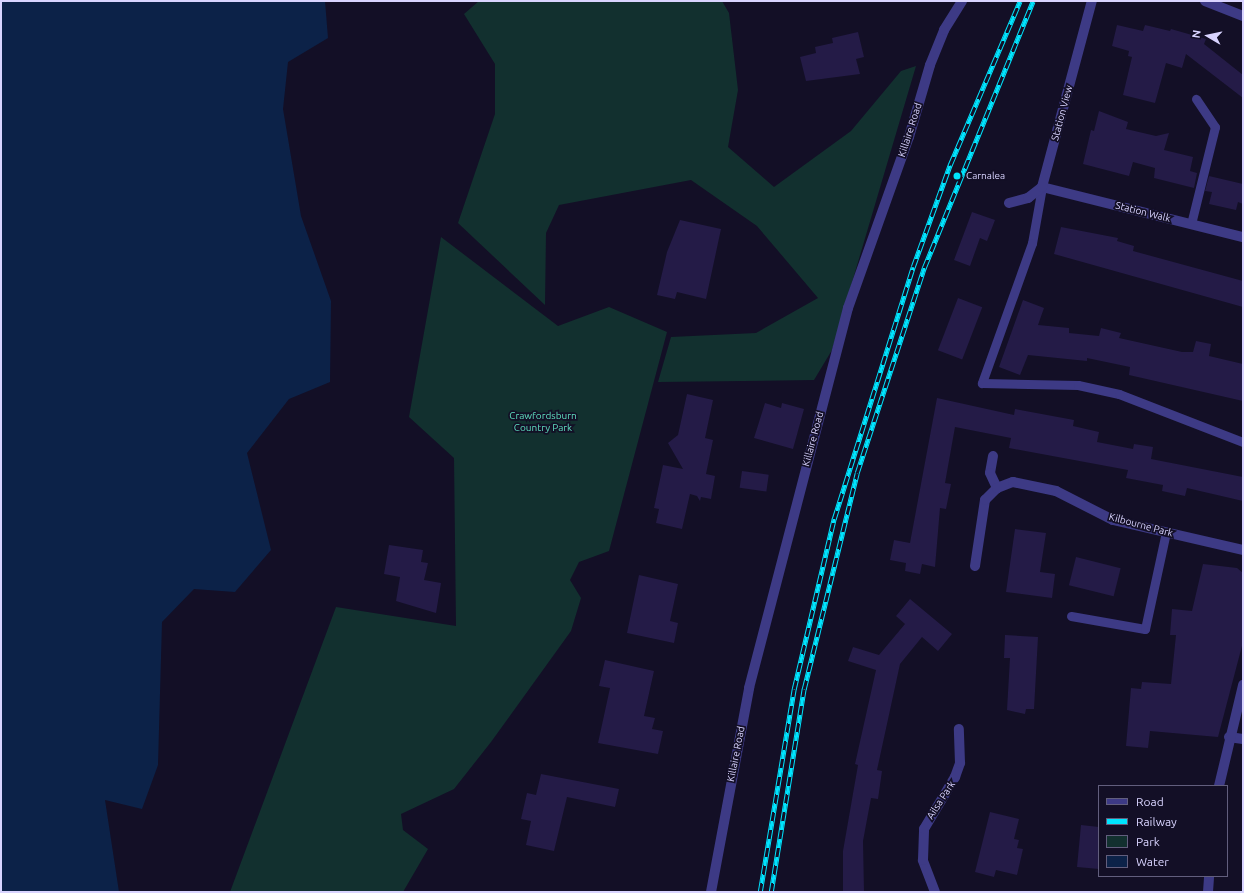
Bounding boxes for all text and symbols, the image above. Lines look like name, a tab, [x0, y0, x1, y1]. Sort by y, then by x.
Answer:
north arrow	[1188, 16, 1228, 56]
text: N	[1190, 29, 1203, 39]
street label: Station View	[1049, 84, 1075, 142]
street label: Killaire Road	[896, 101, 924, 159]
marker: Carnalea	[951, 170, 963, 182]
place label: Carnalea	[966, 170, 1005, 182]
street label: Station Walk	[1114, 199, 1172, 225]
park label: Crawfordsburn Country Park	[509, 409, 577, 432]
street label: Killaire Road	[800, 410, 826, 468]
street label: Kilbourne Park	[1108, 511, 1174, 539]
street label: Killaire Road	[725, 725, 747, 783]
street label: Ailsa Park	[924, 779, 958, 821]
legend	[1098, 785, 1228, 877]
text: Road	[1136, 795, 1164, 808]
text: Railway	[1136, 815, 1177, 828]
text: Park	[1136, 835, 1160, 848]
text: Water	[1136, 855, 1169, 868]

